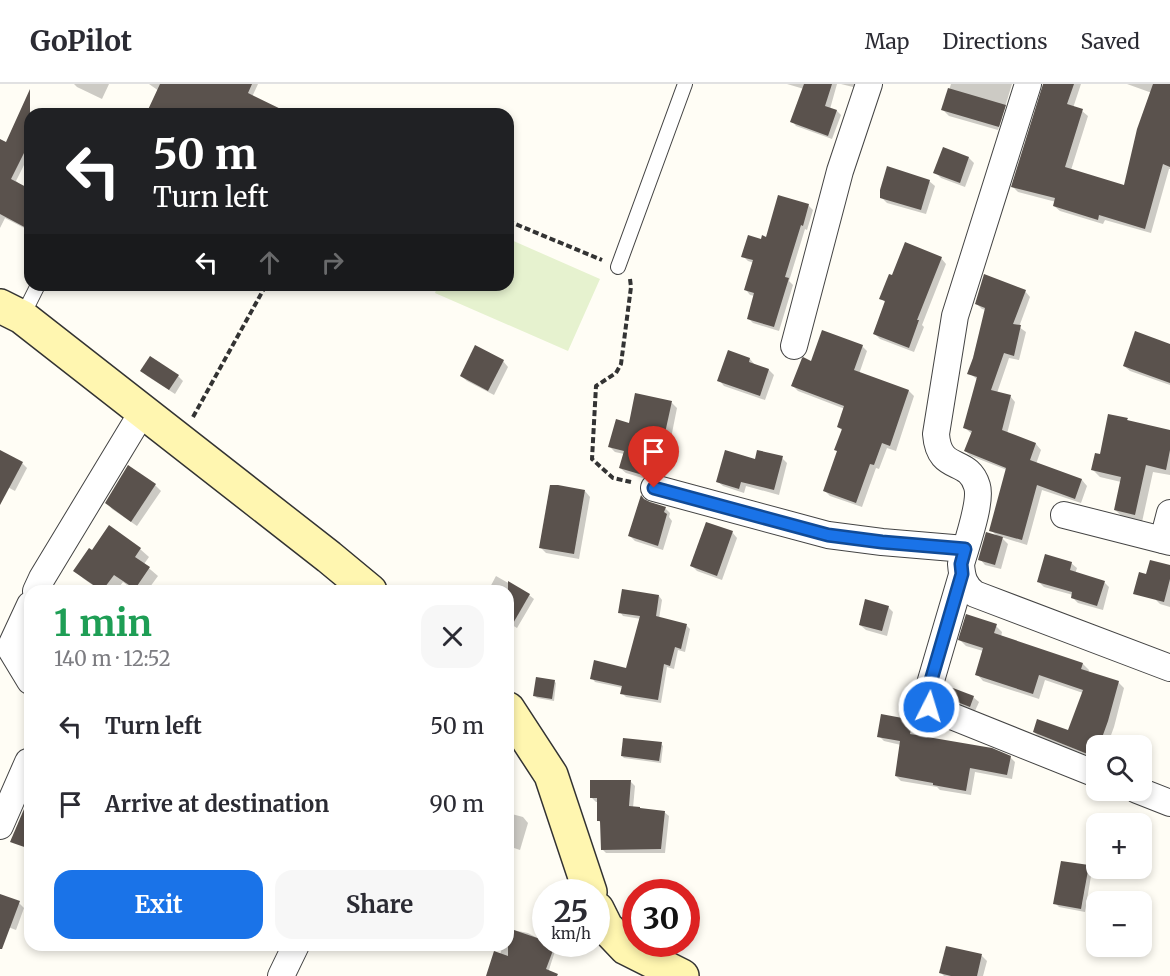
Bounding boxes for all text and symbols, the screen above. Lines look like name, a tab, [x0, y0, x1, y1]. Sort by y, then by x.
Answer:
text: GoPilot	[30, 23, 132, 59]
text: Map	[865, 28, 909, 55]
text: Directions	[942, 28, 1047, 55]
text: Saved	[1080, 28, 1140, 55]
text: 50 m	[153, 128, 257, 180]
icon: left	[54, 132, 132, 210]
text: Turn left	[153, 180, 268, 214]
icon: left	[190, 246, 223, 279]
icon: ahead	[253, 246, 286, 279]
icon: right	[316, 246, 349, 279]
pin	[628, 426, 679, 488]
icon: arrive	[637, 435, 670, 468]
text: 1 min	[54, 601, 152, 646]
button: close	[421, 605, 484, 668]
text: 140 m · 12:52	[54, 646, 171, 671]
position arrow	[897, 675, 961, 739]
icon: left	[54, 710, 87, 743]
text: Turn left	[105, 712, 202, 740]
text: 50 m	[430, 712, 484, 740]
map controls	[1086, 735, 1152, 957]
button: search	[1086, 735, 1152, 801]
icon: arrive	[54, 788, 87, 821]
text: Arrive at destination	[105, 790, 329, 818]
text: 90 m	[429, 790, 484, 818]
button: +	[1086, 813, 1152, 879]
button: Exit	[54, 870, 263, 939]
button: Share	[275, 870, 484, 939]
speed limit sign: 30	[622, 879, 700, 957]
button: −	[1086, 891, 1152, 957]
text: 25	[554, 892, 588, 930]
text: km/h	[551, 924, 591, 943]

